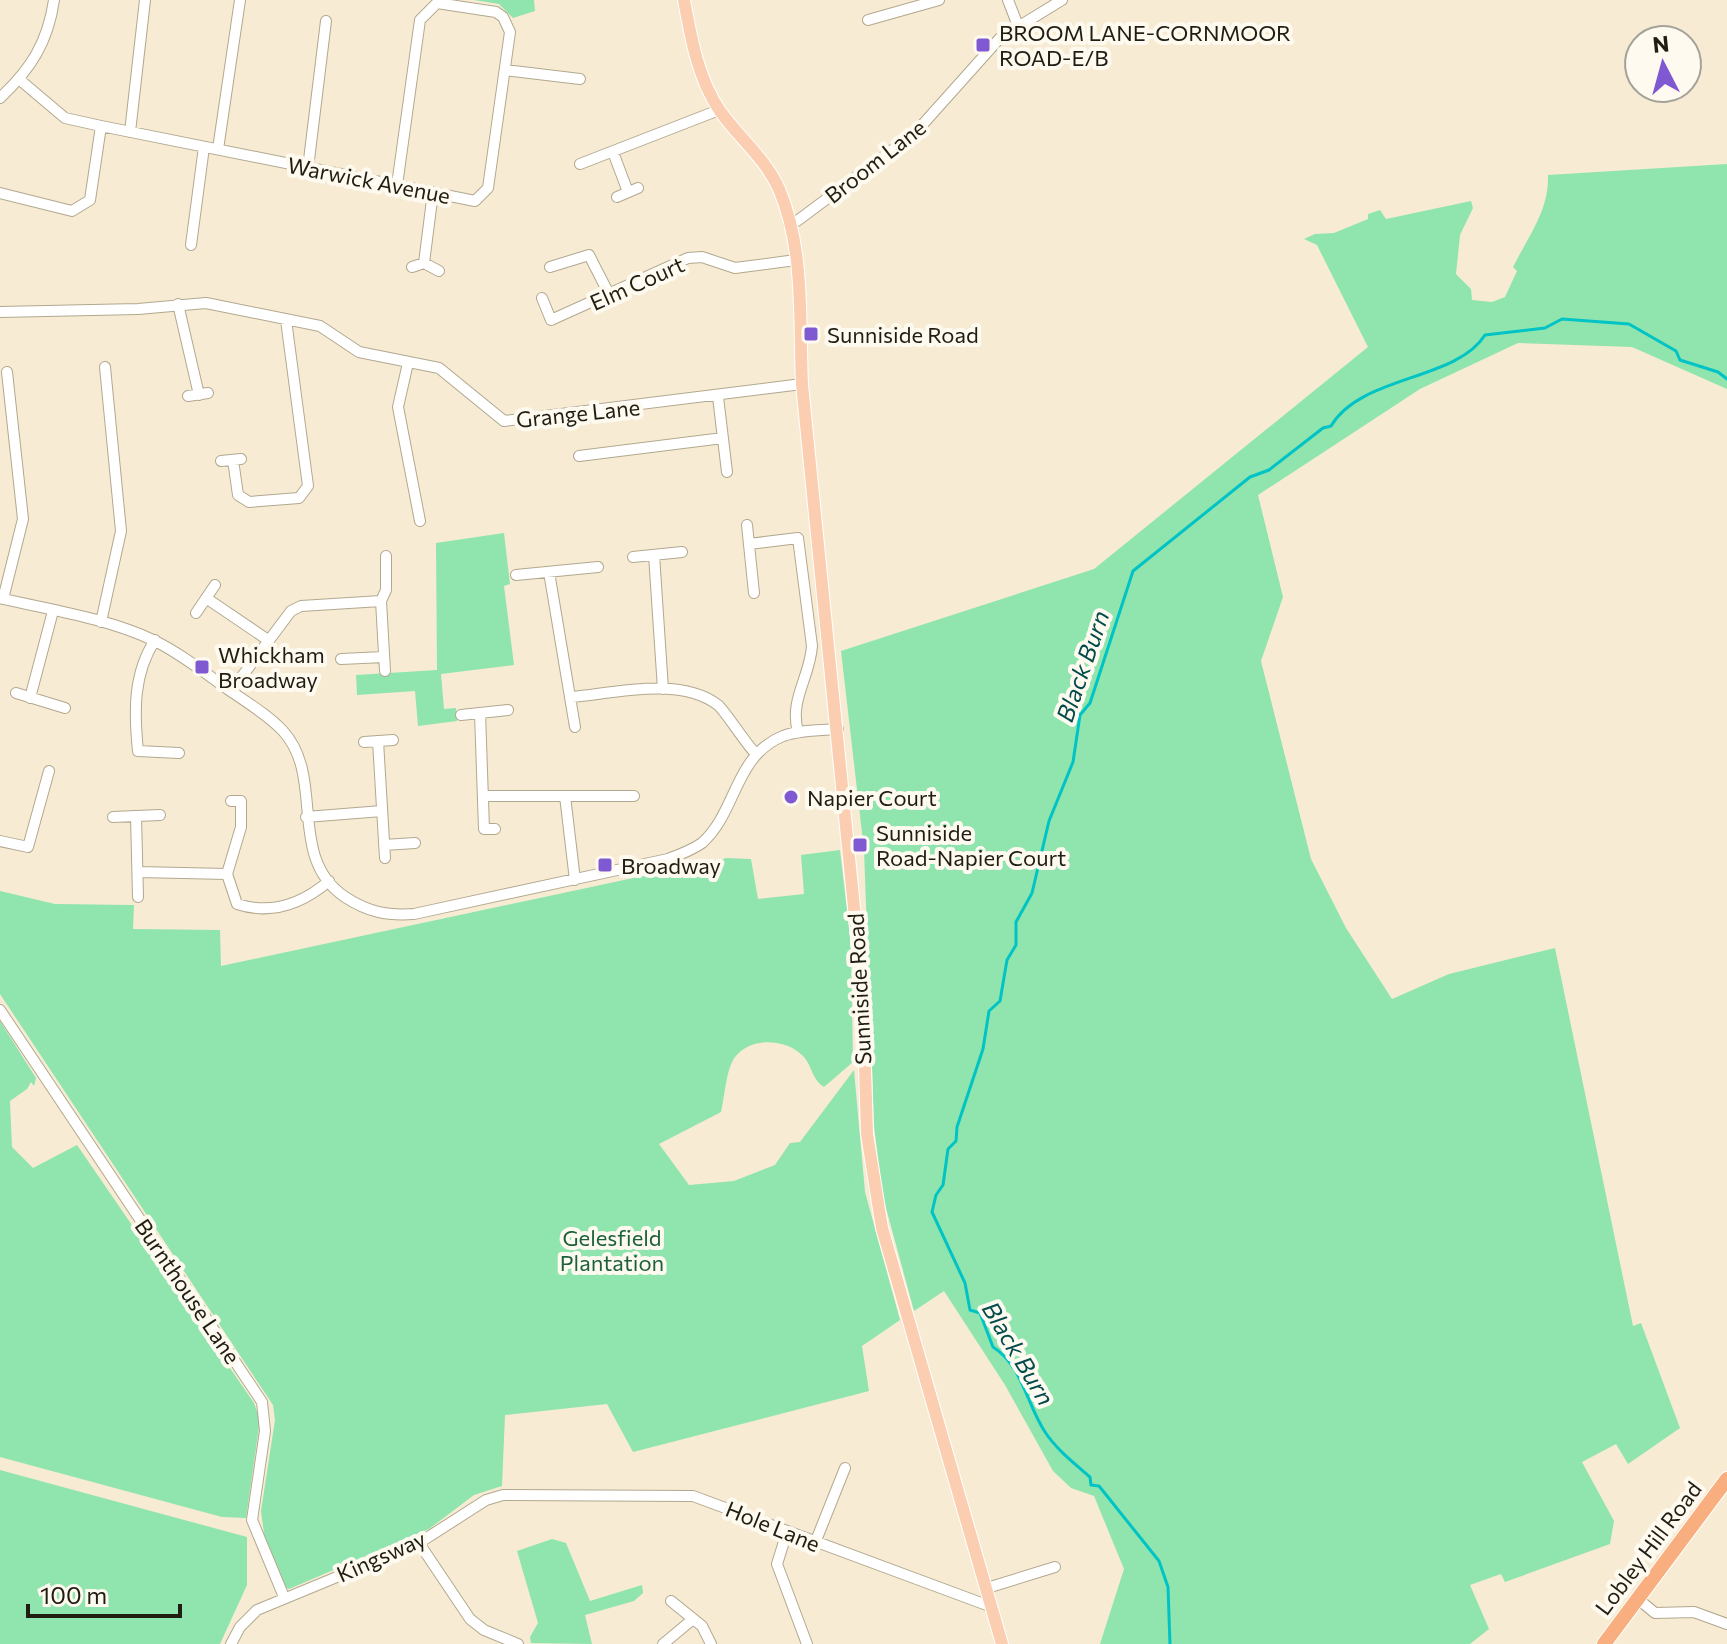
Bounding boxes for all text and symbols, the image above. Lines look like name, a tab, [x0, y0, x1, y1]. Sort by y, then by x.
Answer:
place label: BROOM LANE-CORNMOOR ROAD-E/B	[999, 19, 1291, 71]
north arrow	[1623, 24, 1703, 104]
text: N	[1651, 29, 1670, 58]
marker: BROOM LANE-CORNMOOR ROAD-E/B	[974, 36, 992, 54]
street label: Broom Lane	[819, 113, 931, 209]
street label: Warwick Avenue	[285, 151, 453, 209]
street label: Elm Court	[586, 250, 688, 316]
place label: Sunniside Road	[827, 321, 979, 348]
marker: Sunniside Road	[802, 325, 820, 343]
street label: Grange Lane	[515, 393, 641, 433]
water label: Black Burn	[1049, 607, 1115, 725]
place label: Whickham Broadway	[218, 641, 325, 693]
marker: Whickham Broadway	[193, 658, 211, 676]
place label: Napier Court	[807, 784, 937, 811]
marker: Napier Court	[782, 788, 800, 806]
place label: Sunniside Road-Napier Court	[876, 819, 1066, 871]
marker: Sunniside Road-Napier Court	[851, 836, 869, 854]
place label: Broadway	[621, 852, 721, 879]
marker: Broadway	[596, 856, 614, 874]
street label: Sunniside Road	[842, 913, 876, 1065]
street label: Burnthouse Lane	[130, 1213, 246, 1369]
park label: Gelesfield Plantation	[560, 1224, 664, 1276]
water label: Black Burn	[977, 1296, 1061, 1410]
street label: Lobley Hill Road	[1589, 1476, 1707, 1620]
street label: Hole Lane	[722, 1495, 824, 1557]
street label: Kingsway	[332, 1524, 430, 1588]
scale bar	[28, 1568, 180, 1618]
text: 100 m	[40, 1580, 107, 1609]

